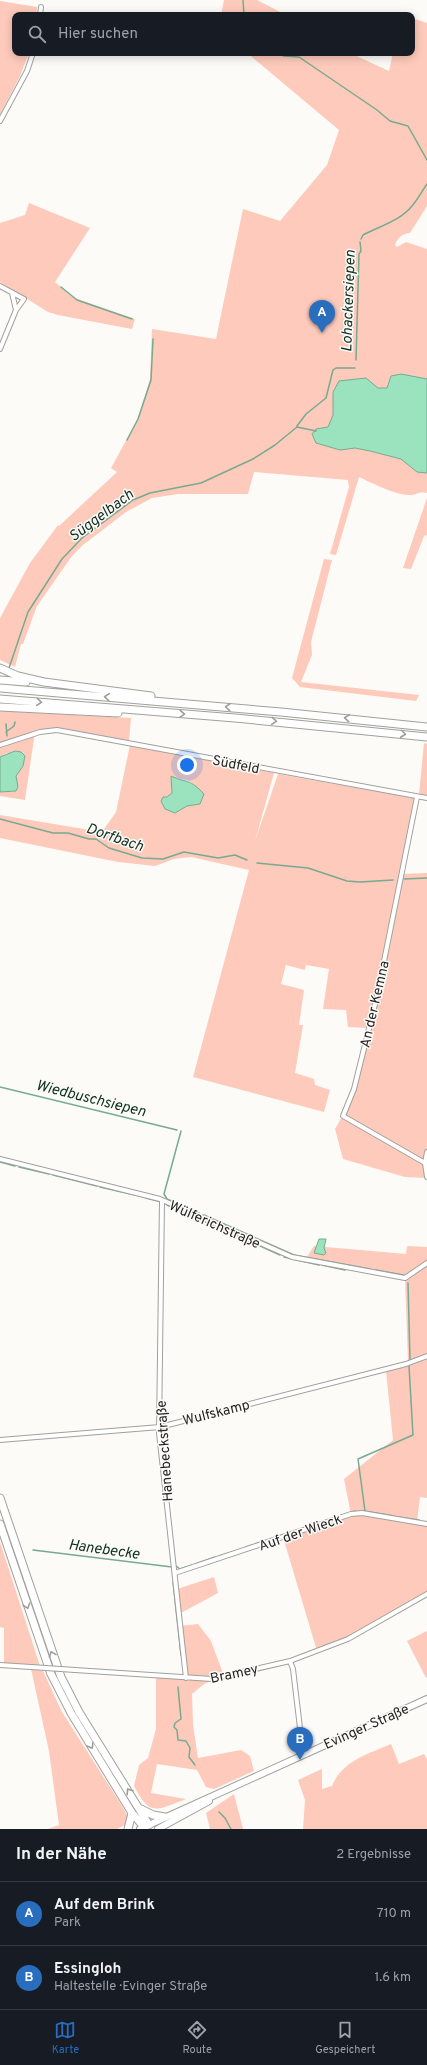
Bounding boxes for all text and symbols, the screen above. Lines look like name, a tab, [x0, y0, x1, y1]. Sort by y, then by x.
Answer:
search box	[12, 12, 415, 56]
icon: search	[26, 23, 48, 45]
text: Hier suchen	[58, 25, 138, 44]
water label: Lohackersiepen	[338, 250, 361, 352]
pin: A	[309, 300, 335, 333]
water label: Süggelbach	[66, 486, 138, 547]
one-way arrow	[104, 693, 110, 702]
one-way arrow	[36, 698, 42, 707]
one-way arrow	[225, 703, 231, 712]
one-way arrow	[179, 709, 185, 718]
one-way arrow	[344, 714, 350, 723]
one-way arrow	[271, 717, 277, 726]
one-way arrow	[400, 729, 407, 738]
street label: Südfeld	[211, 753, 261, 778]
your location	[177, 755, 197, 775]
water label: Dorfbach	[83, 820, 146, 857]
street label: An der Kemna	[357, 959, 394, 1050]
water label: Wiedbuschsiepen	[34, 1077, 147, 1122]
street label: Wülferichstraße	[166, 1198, 263, 1253]
street label: Wulfskamp	[181, 1397, 252, 1430]
street label: Hanebeckstraße	[153, 1400, 178, 1502]
street label: Auf der Wieck	[257, 1511, 344, 1556]
water label: Hanebecke	[67, 1536, 141, 1565]
one-way arrow	[23, 1603, 31, 1610]
one-way arrow	[49, 1650, 57, 1657]
street label: Bramey	[209, 1661, 260, 1688]
street label: Evinger Straße	[321, 1701, 412, 1754]
pin: B	[287, 1727, 313, 1760]
one-way arrow	[87, 1742, 94, 1749]
one-way arrow	[126, 1788, 134, 1795]
text: In der Nähe	[16, 1844, 107, 1866]
text: 2 Ergebnisse	[336, 1847, 411, 1863]
text: Auf dem Brink	[54, 1896, 155, 1915]
text: A	[24, 1906, 34, 1922]
text: 710 m	[377, 1906, 411, 1922]
text: Park	[54, 1915, 81, 1931]
text: Essingloh	[54, 1960, 121, 1979]
text: B	[25, 1970, 33, 1986]
text: 1.6 km	[374, 1970, 411, 1986]
text: Haltestelle · Evinger Straße	[54, 1979, 207, 1995]
tab: Karte	[52, 2019, 79, 2057]
tab: Route	[182, 2019, 212, 2057]
tab: Gespeichert	[315, 2019, 375, 2057]

